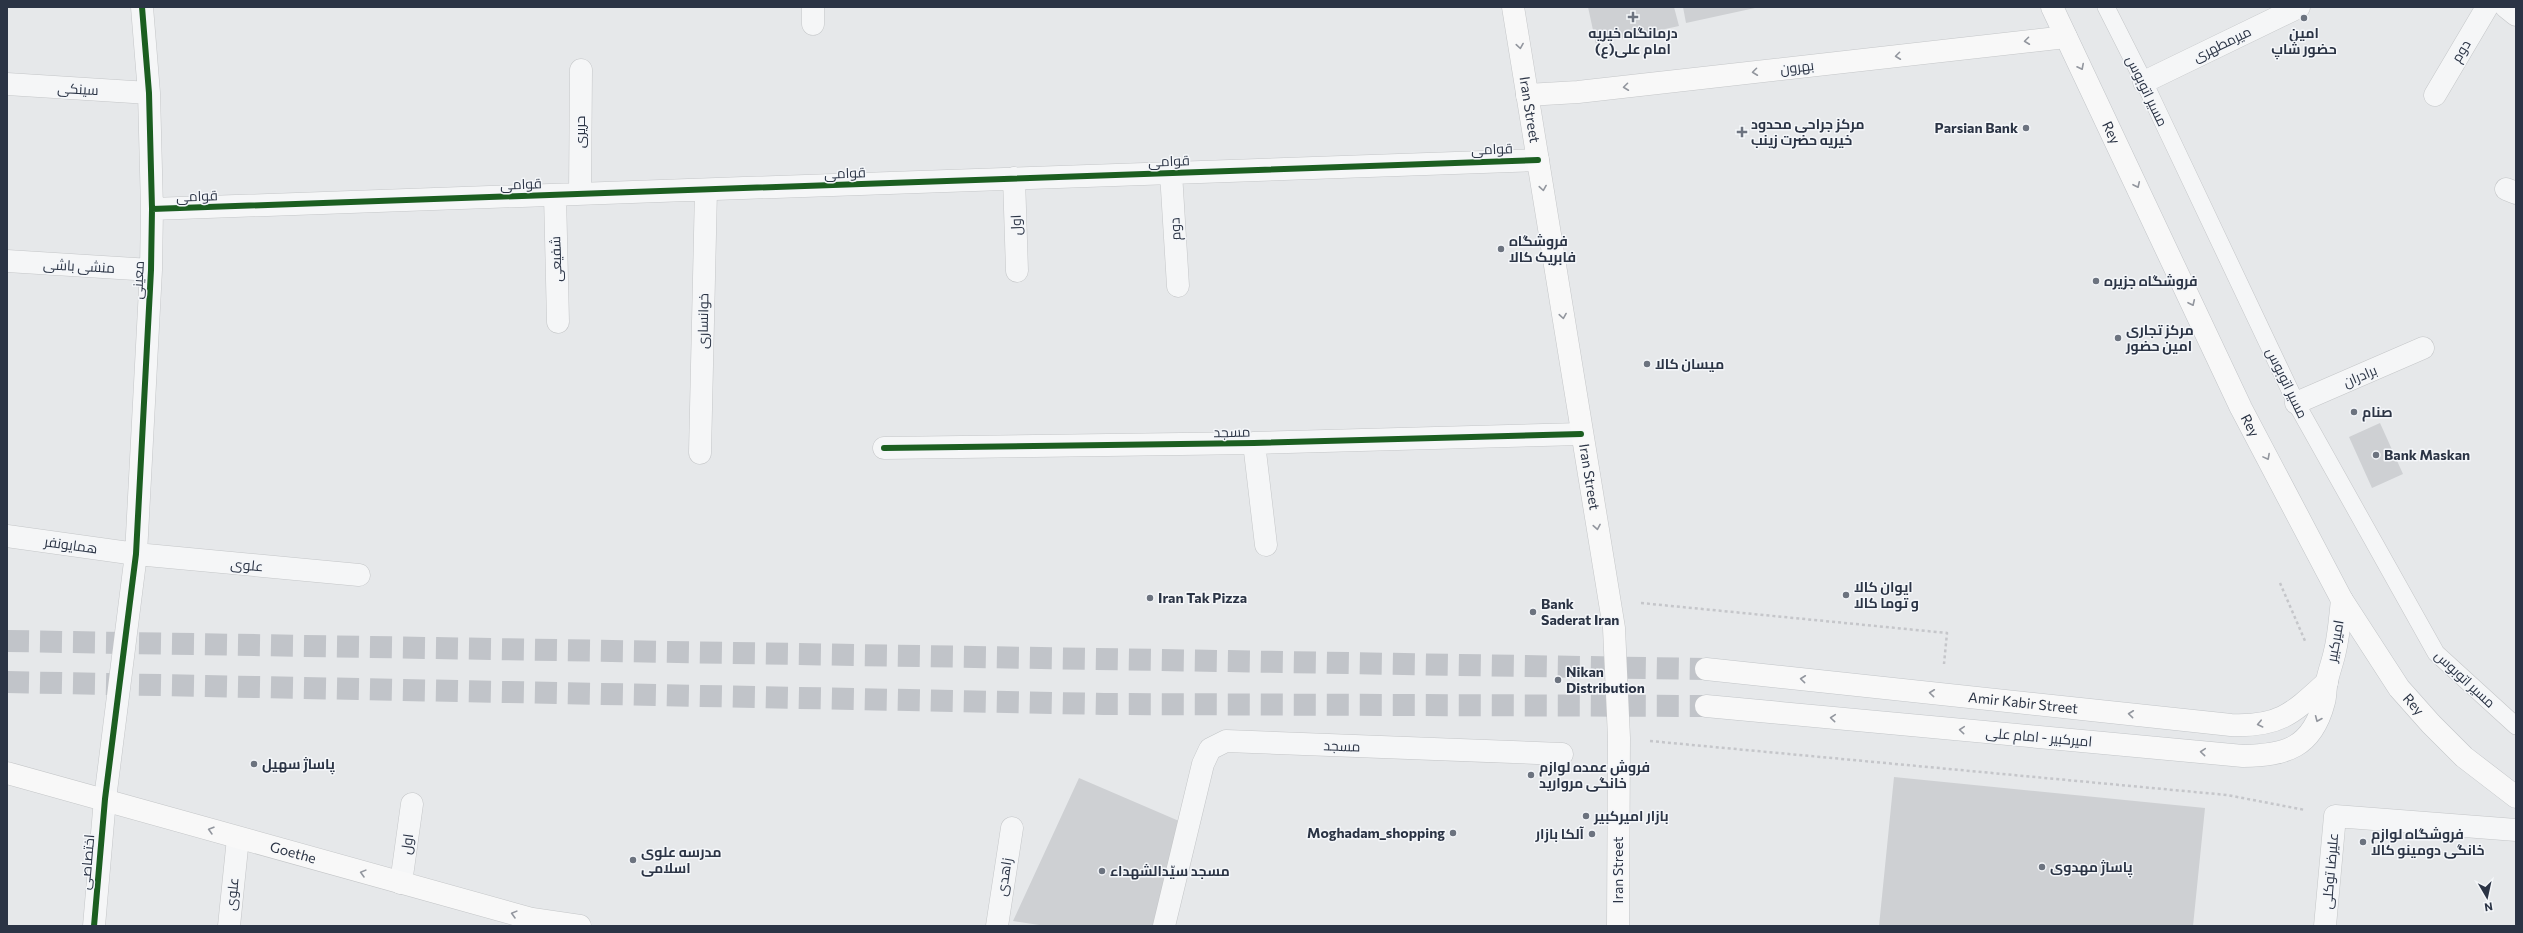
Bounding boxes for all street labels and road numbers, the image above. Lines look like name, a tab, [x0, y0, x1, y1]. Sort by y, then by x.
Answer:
street label: میرمطهری	[2190, 22, 2254, 65]
street label: دوم	[2447, 36, 2476, 66]
street label: مسیر اتوبوس	[2123, 53, 2172, 129]
street label: بهرون	[1779, 56, 1815, 77]
street label: Iran Street	[1516, 75, 1544, 144]
street label: سینکی	[57, 79, 99, 98]
street label: حریری	[571, 116, 588, 148]
street label: Rey	[2099, 118, 2124, 147]
street label: قوامی	[1471, 139, 1513, 158]
street label: قوامی	[1148, 151, 1190, 170]
street label: قوامی	[824, 163, 866, 182]
street label: قوامی	[500, 174, 542, 193]
street label: قوامی	[176, 186, 218, 205]
street label: اول	[1007, 214, 1025, 236]
street label: دوم	[1165, 217, 1186, 241]
street label: شفیعی	[546, 236, 565, 282]
street label: منشی باشی	[43, 255, 115, 276]
street label: معینی	[128, 260, 147, 300]
street label: خوانساری	[694, 293, 711, 349]
street label: مسیر اتوبوس	[2263, 345, 2312, 421]
street label: برادران	[2340, 361, 2379, 390]
street label: Rey	[2238, 411, 2264, 440]
street label: مسجد	[1213, 423, 1251, 440]
street label: Iran Street	[1576, 442, 1604, 511]
street label: همایونفر	[42, 532, 99, 557]
street label: علوی	[230, 555, 264, 574]
street label: امیرکبیر	[2322, 619, 2347, 664]
street label: مسیر اتوبوس	[2432, 646, 2499, 711]
street label: Amir Kabir Street	[1968, 688, 2079, 717]
street label: Rey	[2400, 690, 2428, 718]
street label: امیرکبیر - امام علی	[1985, 723, 2093, 752]
street label: مسجد	[1323, 736, 1361, 755]
street label: اول	[397, 832, 417, 856]
street label: علیرضا توکلی	[2318, 832, 2341, 910]
street label: اختصاصی	[76, 834, 97, 890]
street label: Iran Street	[1609, 836, 1626, 903]
street label: Goethe	[268, 838, 318, 867]
street label: زاهدی	[992, 857, 1015, 897]
street label: علوی	[221, 877, 242, 911]

